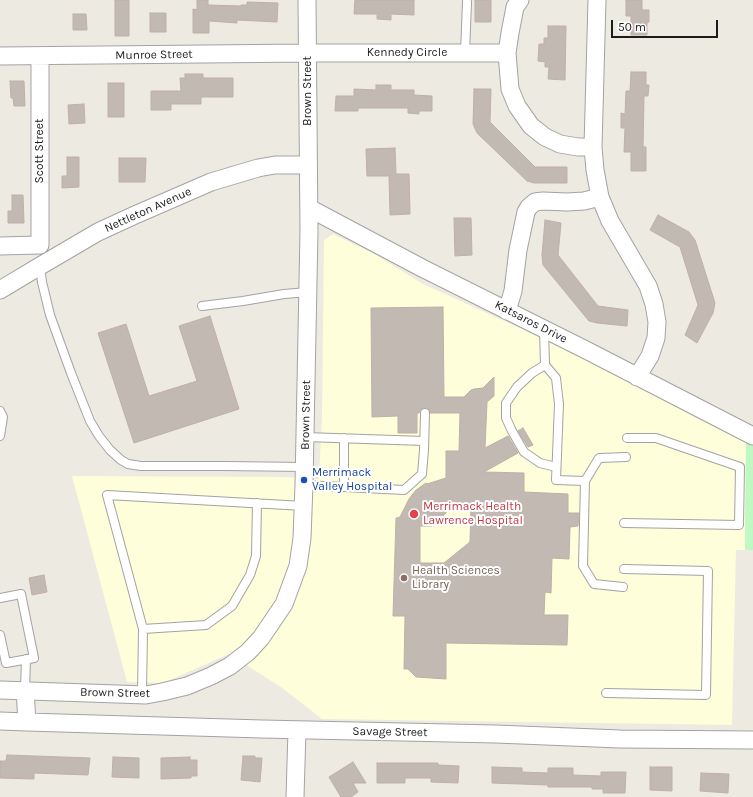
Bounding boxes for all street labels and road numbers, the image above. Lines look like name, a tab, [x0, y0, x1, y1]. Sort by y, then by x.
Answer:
street label: Kennedy Circle	[367, 46, 447, 60]
street label: Munroe Street	[115, 47, 193, 63]
street label: Brown Street	[301, 56, 315, 126]
street label: Scott Street	[33, 119, 47, 183]
street label: Nettleton Avenue	[102, 184, 194, 236]
street label: Katsaros Drive	[492, 298, 570, 346]
street label: Brown Street	[298, 380, 314, 450]
street label: Brown Street	[80, 685, 150, 701]
street label: Savage Street	[352, 724, 428, 740]

